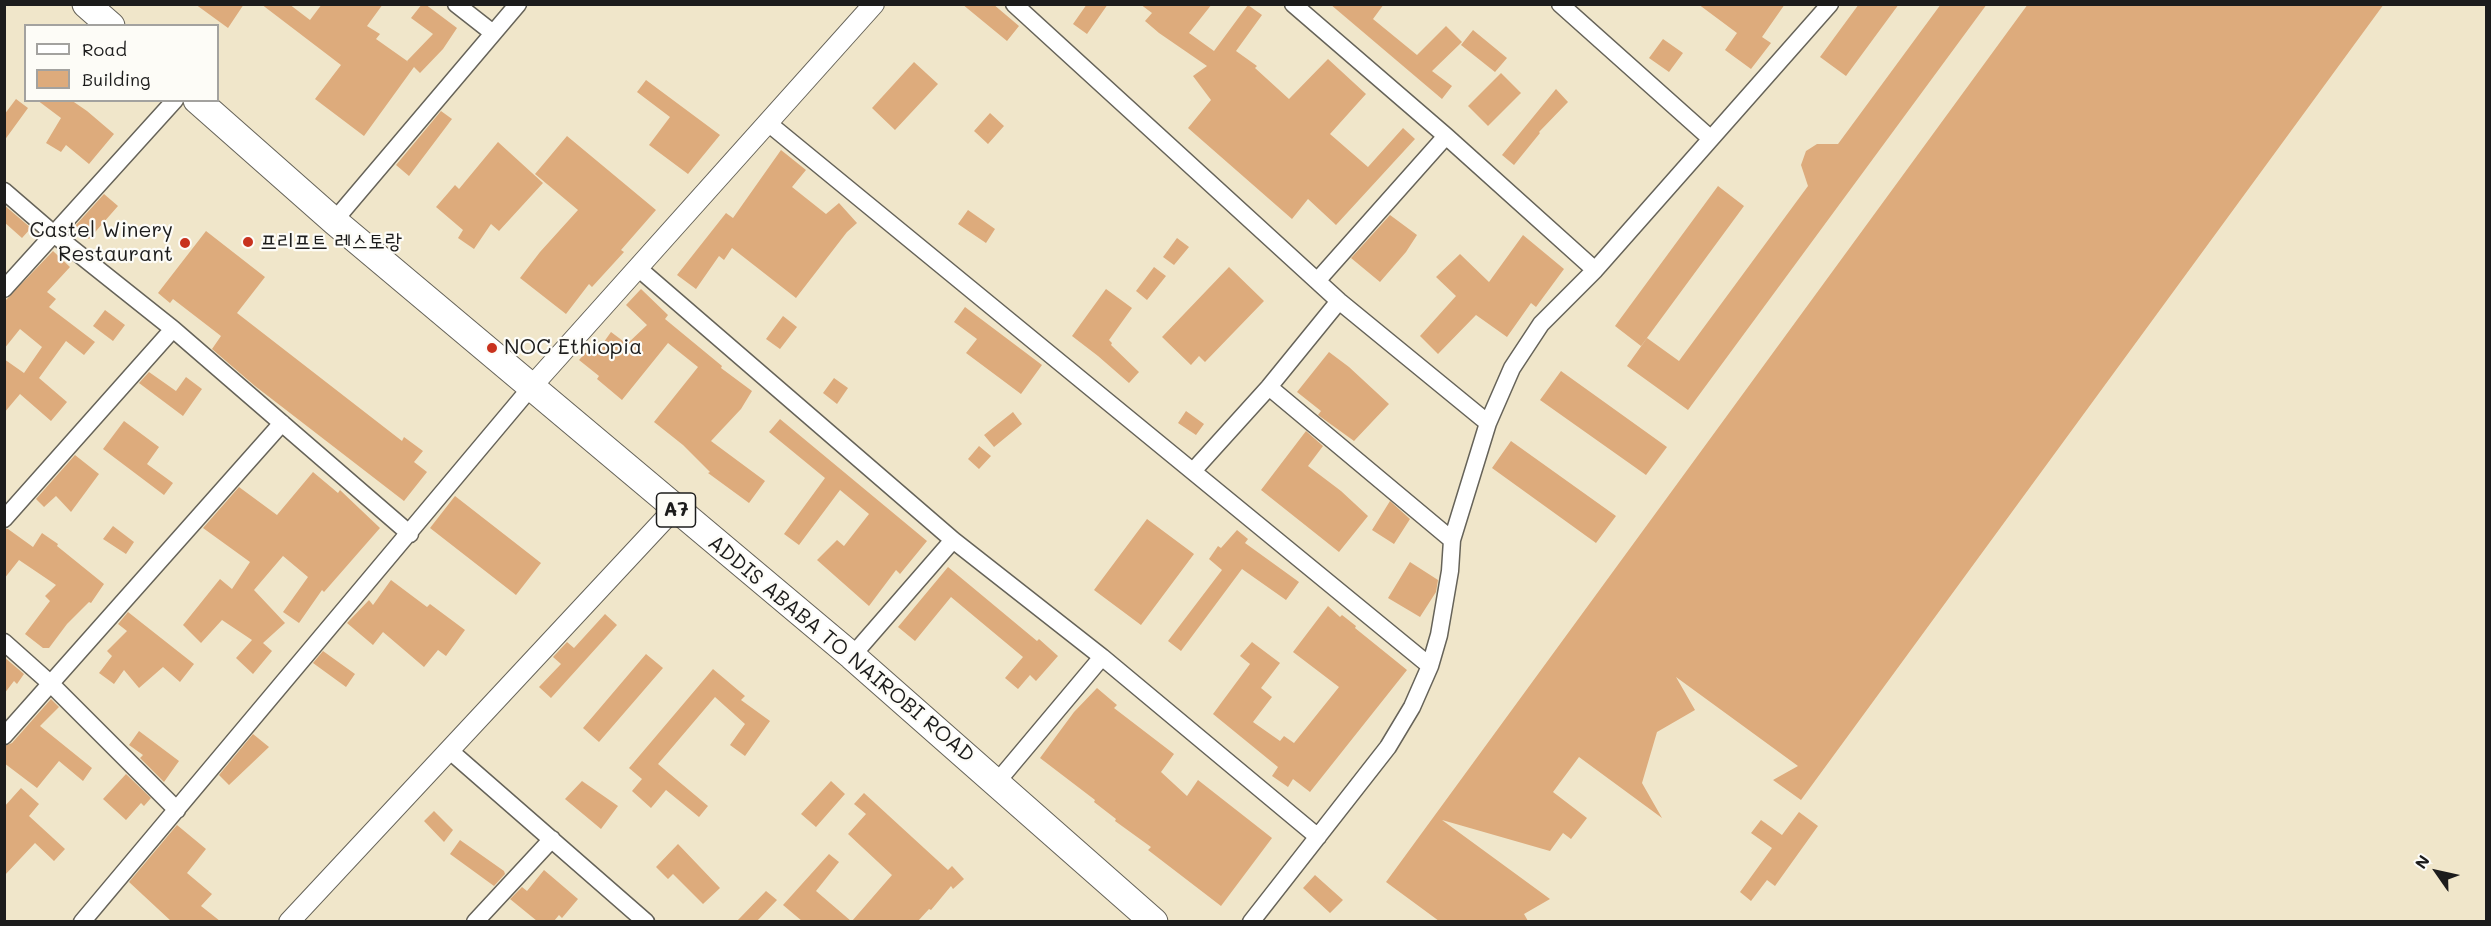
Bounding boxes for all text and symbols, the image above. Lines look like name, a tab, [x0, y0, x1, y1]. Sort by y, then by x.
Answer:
legend	[24, 24, 219, 102]
text: Road	[82, 37, 127, 61]
text: Building	[82, 67, 150, 91]
place label: Castel Winery Restaurant	[29, 218, 173, 268]
place label: 프리프트 레스토랑	[260, 229, 402, 255]
marker: 프리프트 레스토랑	[241, 235, 255, 249]
marker: Castel Winery Restaurant	[178, 236, 192, 250]
place label: NOC Ethiopia	[504, 335, 642, 361]
marker: NOC Ethiopia	[485, 341, 499, 355]
road number: A7	[656, 493, 696, 527]
street label: ADDIS ABABA TO NAIROBI ROAD	[703, 530, 979, 768]
north arrow	[2407, 842, 2467, 902]
text: N	[2410, 851, 2434, 873]

